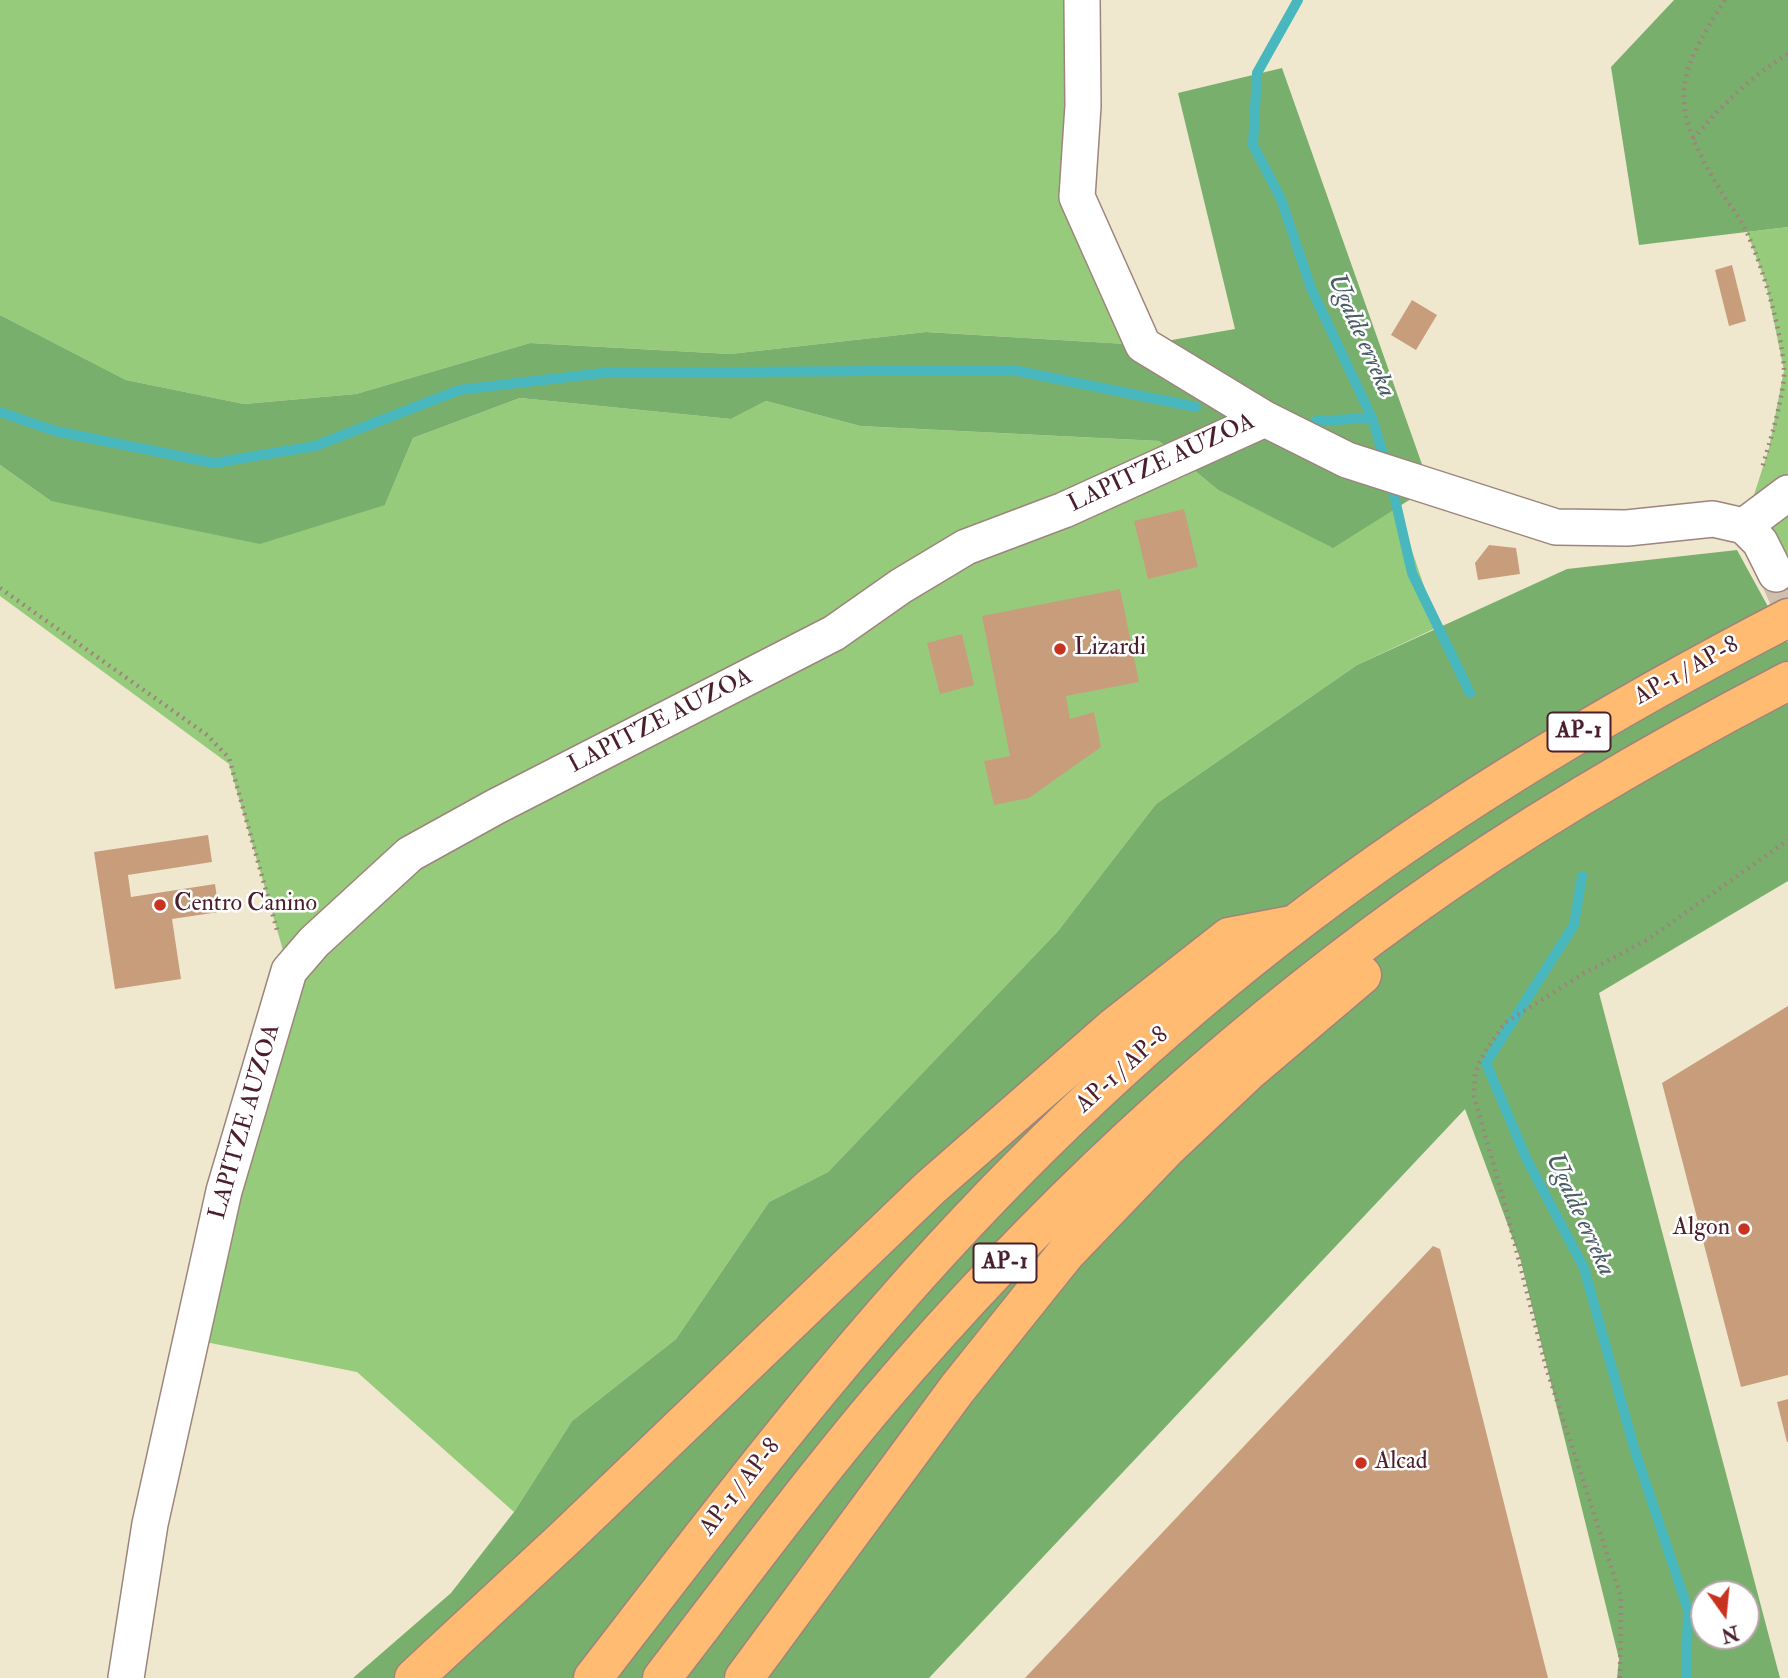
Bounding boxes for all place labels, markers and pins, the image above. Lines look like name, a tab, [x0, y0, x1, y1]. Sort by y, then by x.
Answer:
place label: Lizardi	[1074, 635, 1146, 663]
marker: Lizardi	[1052, 641, 1068, 657]
place label: Centro Canino	[174, 891, 317, 919]
marker: Centro Canino	[152, 897, 168, 913]
place label: Algon	[1673, 1215, 1730, 1243]
marker: Algon	[1736, 1221, 1752, 1237]
place label: Alcad	[1375, 1449, 1428, 1477]
marker: Alcad	[1353, 1455, 1369, 1471]

